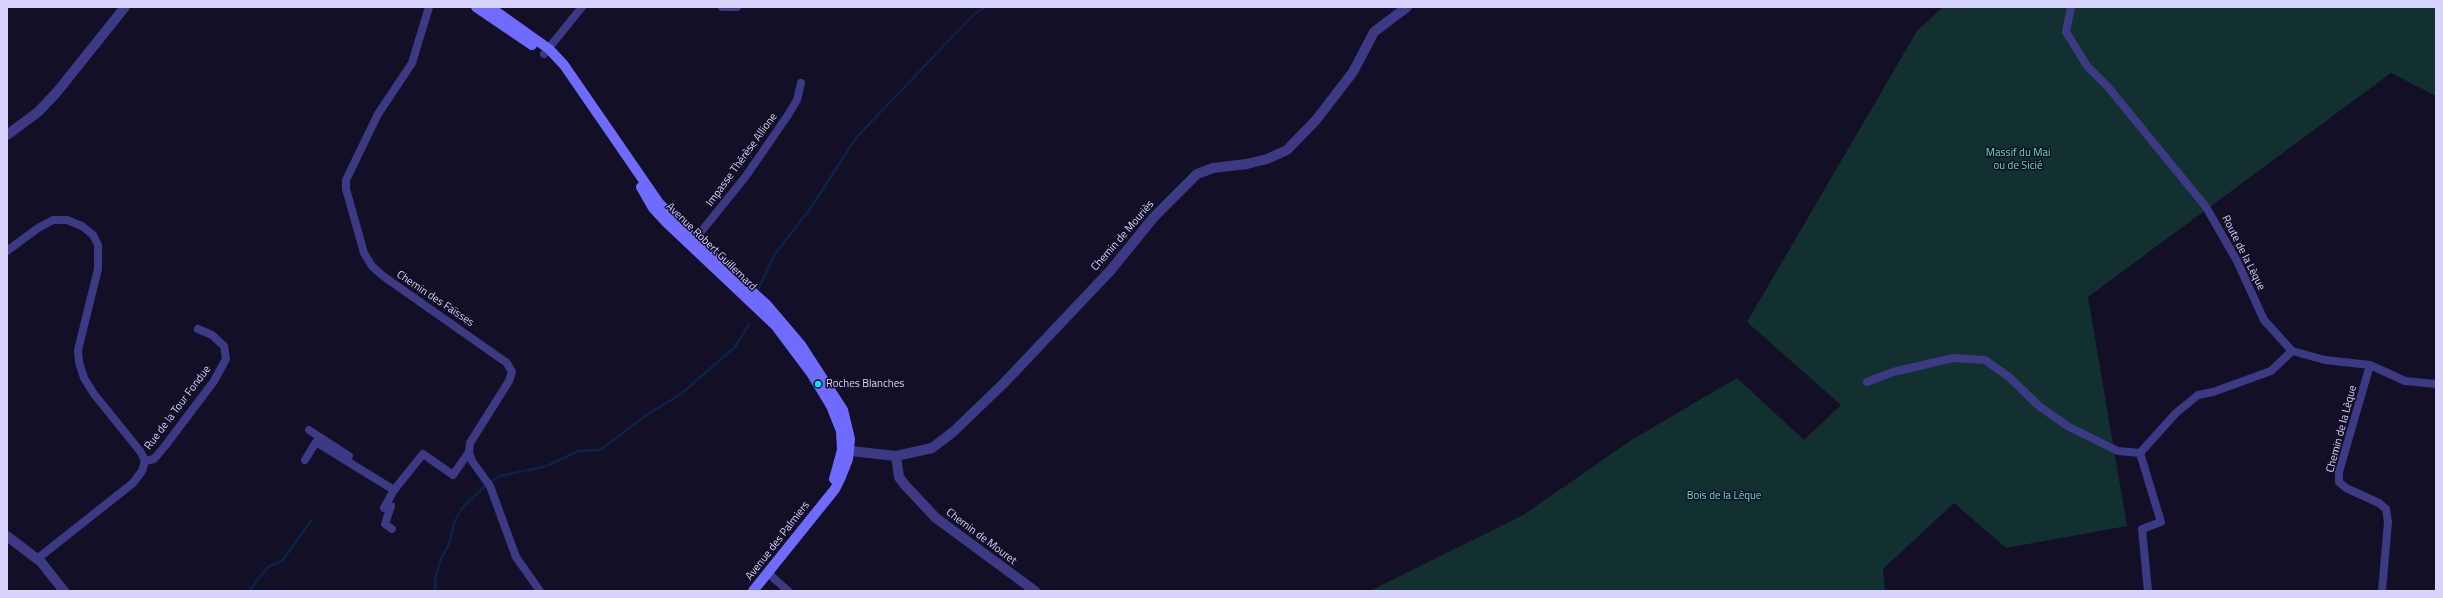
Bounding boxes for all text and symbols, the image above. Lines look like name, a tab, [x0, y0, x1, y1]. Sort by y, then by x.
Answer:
street label: Impasse Thérèse Allione	[704, 111, 780, 209]
park label: Massif du Mai ou de Sicié	[1986, 146, 2050, 172]
street label: Chemin de Mouriès	[1089, 198, 1157, 274]
street label: Avenue Robert Guillemard	[663, 200, 759, 294]
street label: Route de la Lèque	[2218, 213, 2268, 293]
street label: Chemin des Faïsses	[394, 268, 476, 330]
street label: Rue de la Tour Fondue	[142, 363, 214, 453]
place label: Roches Blanches	[826, 377, 904, 391]
marker: Roches Blanches	[813, 379, 823, 389]
street label: Chemin de la Lèque	[2324, 384, 2360, 474]
park label: Bois de la Lèque	[1687, 489, 1761, 503]
street label: Avenue des Palmiers	[743, 499, 813, 583]
street label: Chemin de Mouret	[943, 506, 1019, 568]

